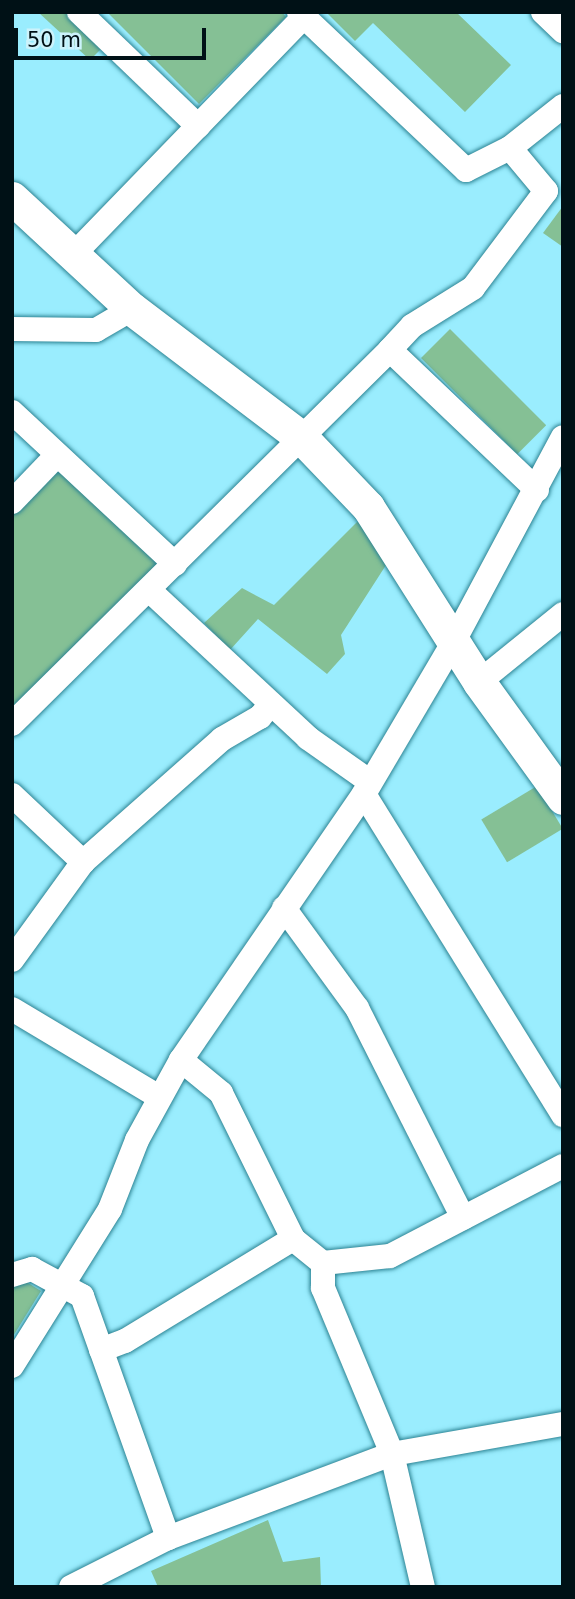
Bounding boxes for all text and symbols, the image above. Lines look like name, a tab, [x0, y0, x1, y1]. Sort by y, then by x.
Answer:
scale bar	[18, 14, 210, 58]
text: 50 m	[27, 28, 81, 52]

